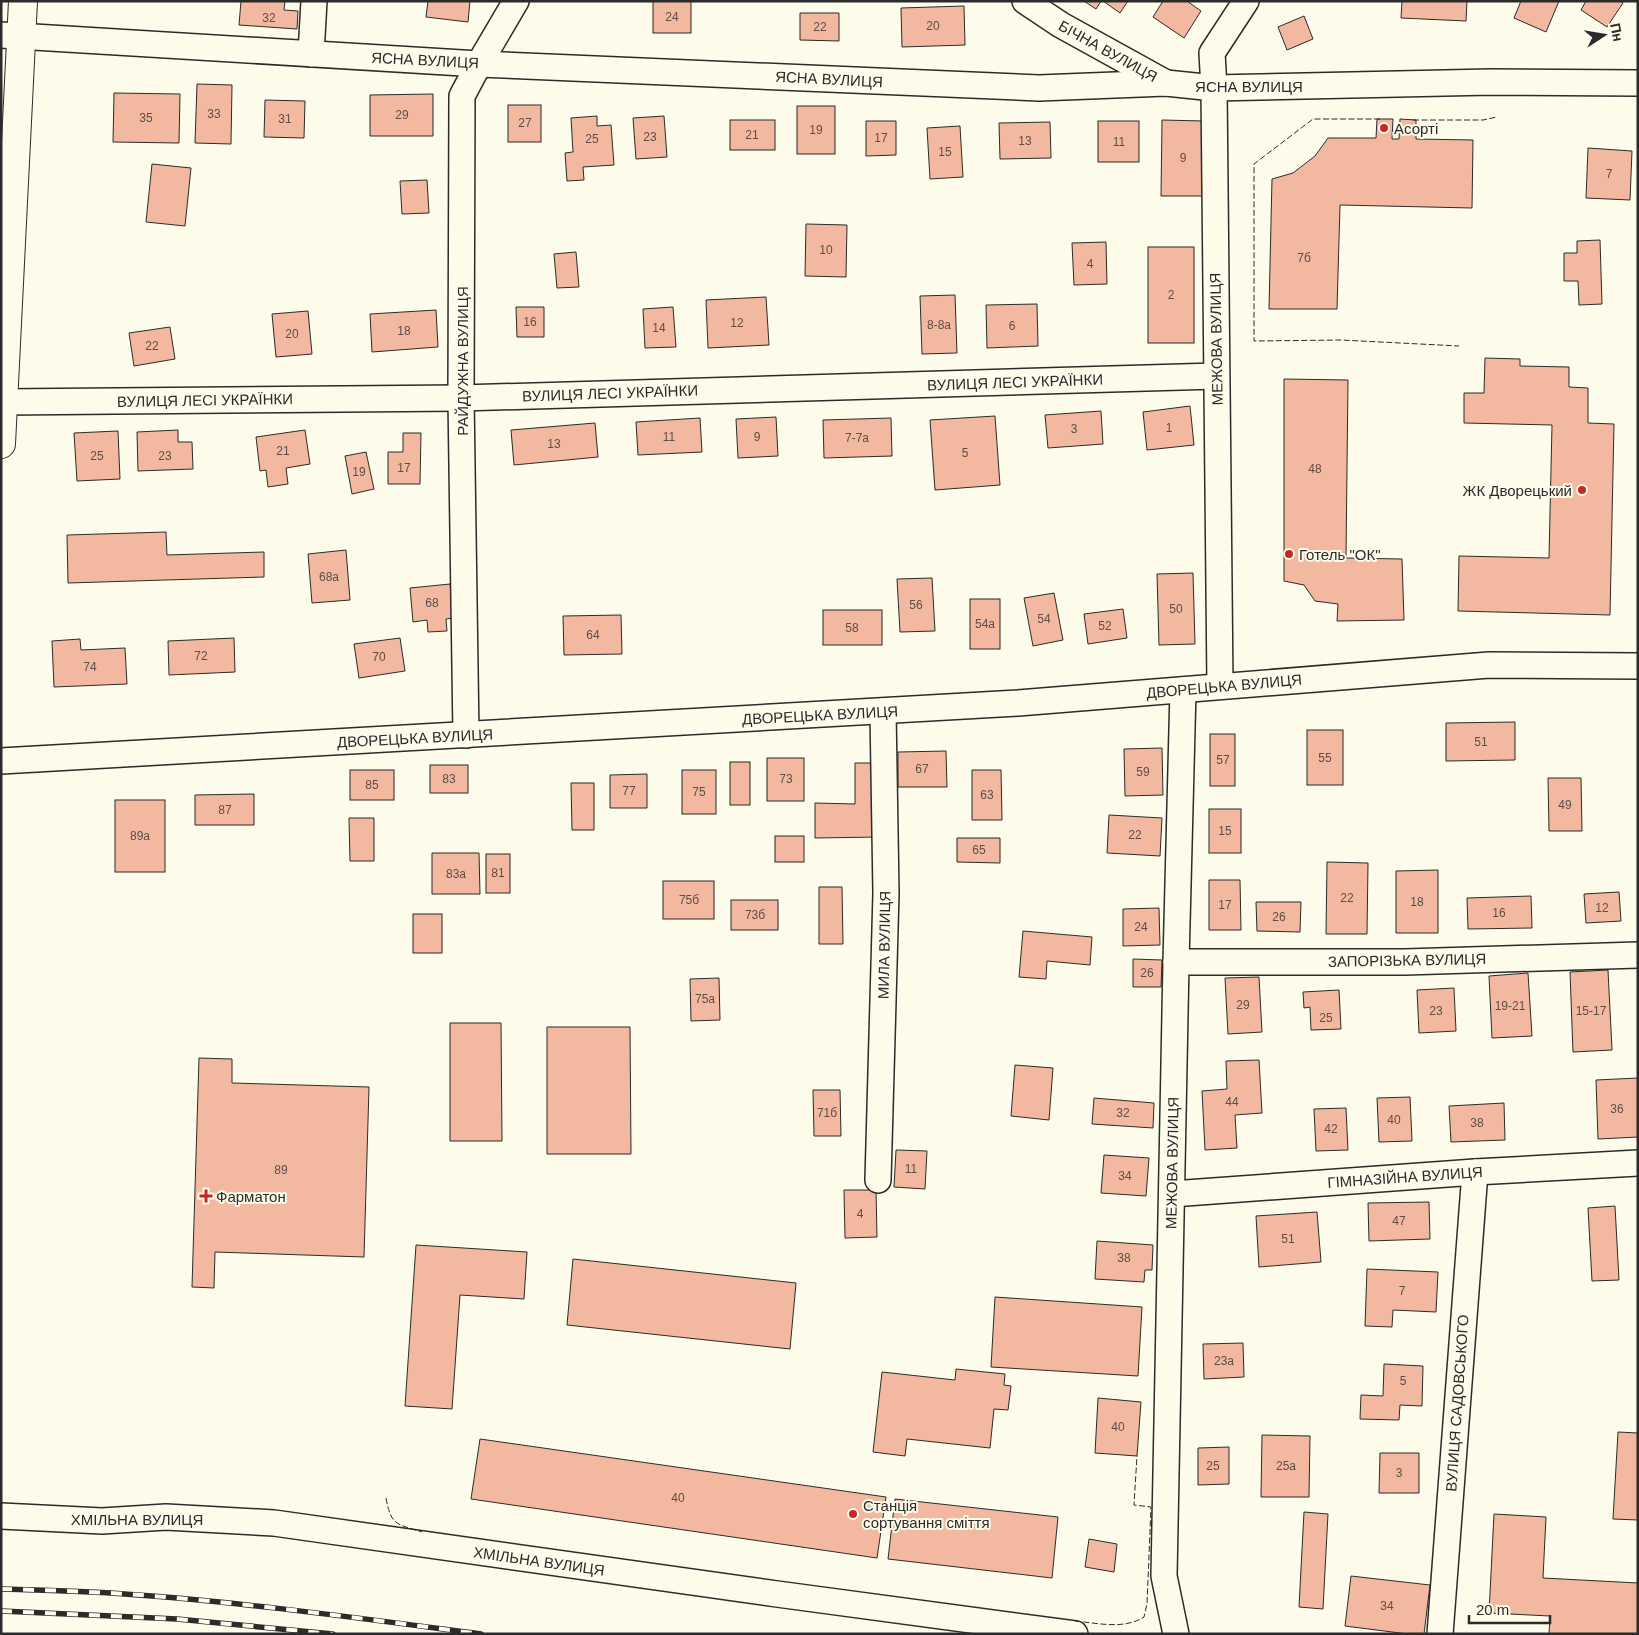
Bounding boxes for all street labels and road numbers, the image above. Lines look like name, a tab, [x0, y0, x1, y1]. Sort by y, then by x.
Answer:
street label: БІЧНА ВУЛИЦЯ	[1056, 17, 1160, 85]
street label: ЯСНА ВУЛИЦЯ	[371, 49, 479, 71]
street label: ЯСНА ВУЛИЦЯ	[775, 68, 883, 90]
street label: ЯСНА ВУЛИЦЯ	[1195, 78, 1303, 95]
street label: МЕЖОВА ВУЛИЦЯ	[1206, 273, 1226, 405]
street label: РАЙДУЖНА ВУЛИЦЯ	[454, 286, 471, 436]
street label: ВУЛИЦЯ ЛЕСІ УКРАЇНКИ	[927, 370, 1103, 394]
street label: ВУЛИЦЯ ЛЕСІ УКРАЇНКИ	[522, 381, 698, 405]
street label: ВУЛИЦЯ ЛЕСІ УКРАЇНКИ	[117, 390, 293, 410]
street label: ДВОРЕЦЬКА ВУЛИЦЯ	[1145, 671, 1303, 701]
street label: ДВОРЕЦЬКА ВУЛИЦЯ	[742, 702, 898, 728]
street label: ДВОРЕЦЬКА ВУЛИЦЯ	[337, 725, 493, 751]
street label: МИЛА ВУЛИЦЯ	[875, 891, 893, 999]
street label: ЗАПОРІЗЬКА ВУЛИЦЯ	[1328, 950, 1486, 970]
street label: МЕЖОВА ВУЛИЦЯ	[1162, 1097, 1182, 1229]
street label: ГІМНАЗІЙНА ВУЛИЦЯ	[1327, 1163, 1483, 1191]
street label: ВУЛИЦЯ САДОВСЬКОГО	[1442, 1314, 1472, 1492]
street label: ХМІЛЬНА ВУЛИЦЯ	[71, 1511, 203, 1528]
street label: ХМІЛЬНА ВУЛИЦЯ	[472, 1543, 606, 1579]

